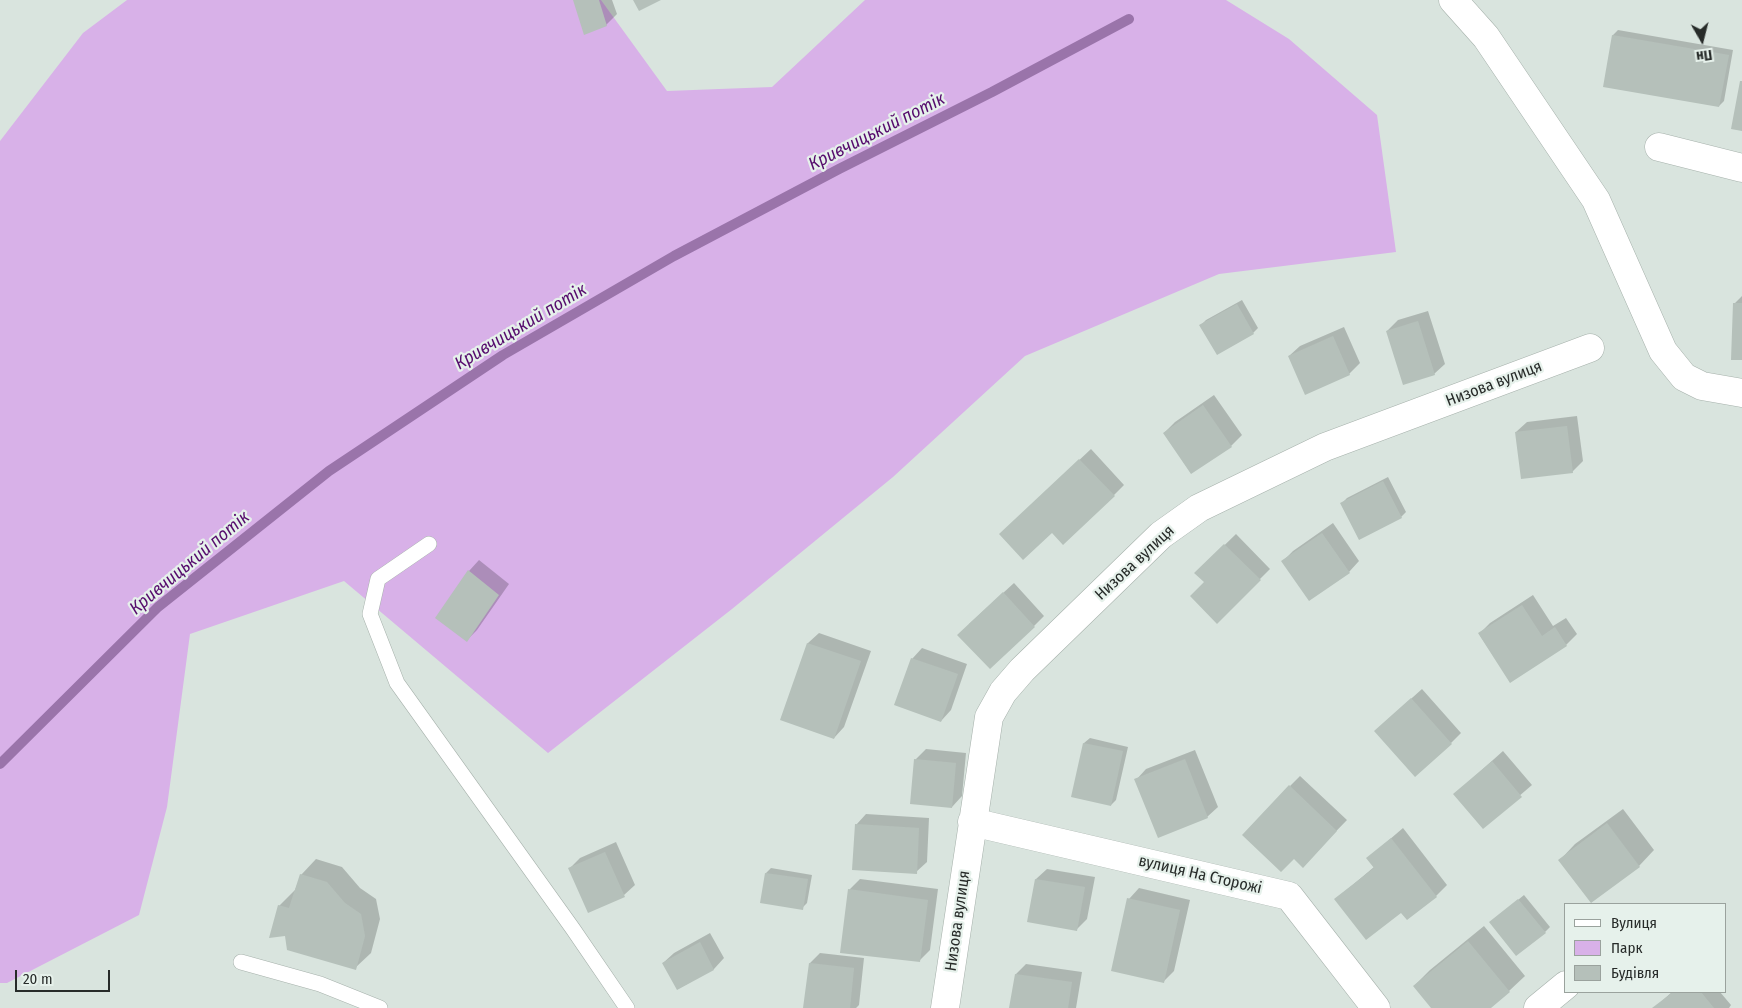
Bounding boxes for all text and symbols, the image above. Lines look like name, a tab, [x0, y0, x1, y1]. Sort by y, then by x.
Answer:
north arrow	[1677, 15, 1727, 65]
text: Пн	[1695, 46, 1713, 65]
water label: Кривчицький потік	[805, 88, 949, 176]
water label: Кривчицький потік	[451, 279, 591, 375]
street label: Низова вулиця	[1443, 357, 1545, 411]
water label: Кривчицький потік	[125, 506, 255, 620]
street label: Низова вулиця	[1091, 521, 1179, 605]
street label: вулиця На Сторожі	[1136, 851, 1264, 899]
street label: Низова вулиця	[941, 870, 975, 972]
legend	[1564, 903, 1727, 993]
text: Вулиця	[1611, 914, 1657, 932]
text: Парк	[1611, 939, 1642, 957]
scale bar	[18, 960, 112, 992]
text: Будівля	[1611, 964, 1659, 982]
text: 20 m	[23, 970, 53, 988]

